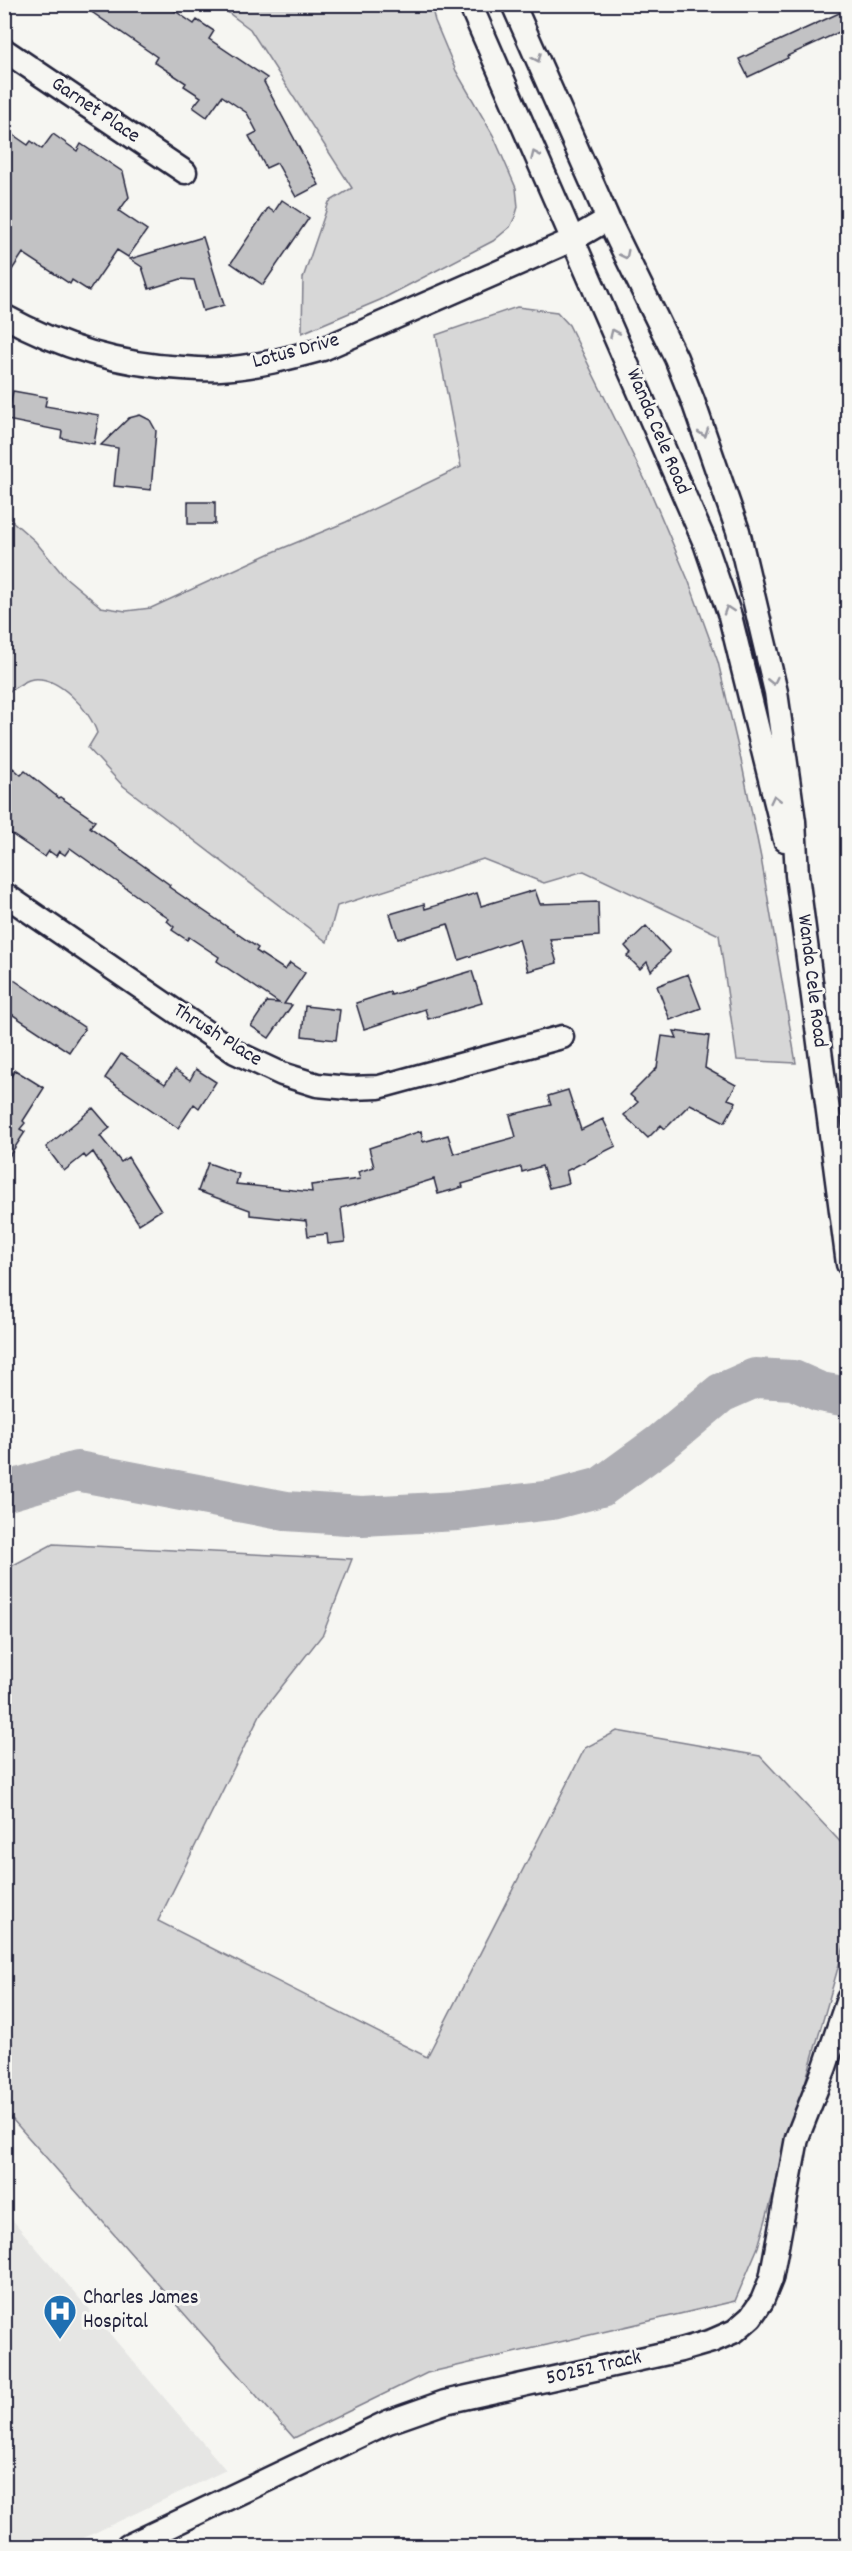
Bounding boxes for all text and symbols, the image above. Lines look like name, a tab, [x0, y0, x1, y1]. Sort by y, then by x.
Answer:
one-way arrow	[529, 52, 541, 63]
street label: Garnet Place	[44, 70, 146, 152]
one-way arrow	[530, 150, 542, 161]
one-way arrow	[618, 249, 629, 260]
street label: Lotus Drive	[249, 326, 343, 378]
one-way arrow	[609, 328, 621, 339]
street label: Wanda Cele Road	[617, 364, 697, 500]
one-way arrow	[697, 427, 709, 438]
one-way arrow	[723, 605, 735, 616]
one-way arrow	[766, 676, 779, 686]
one-way arrow	[769, 795, 782, 805]
street label: Wanda Cele Road	[788, 913, 834, 1049]
street label: Thrush Place	[167, 997, 267, 1075]
place label: Charles James Hospital	[83, 2284, 199, 2338]
hospital icon: Charles James Hospital	[42, 2293, 78, 2340]
street label: 50252 Track	[543, 2343, 645, 2395]

